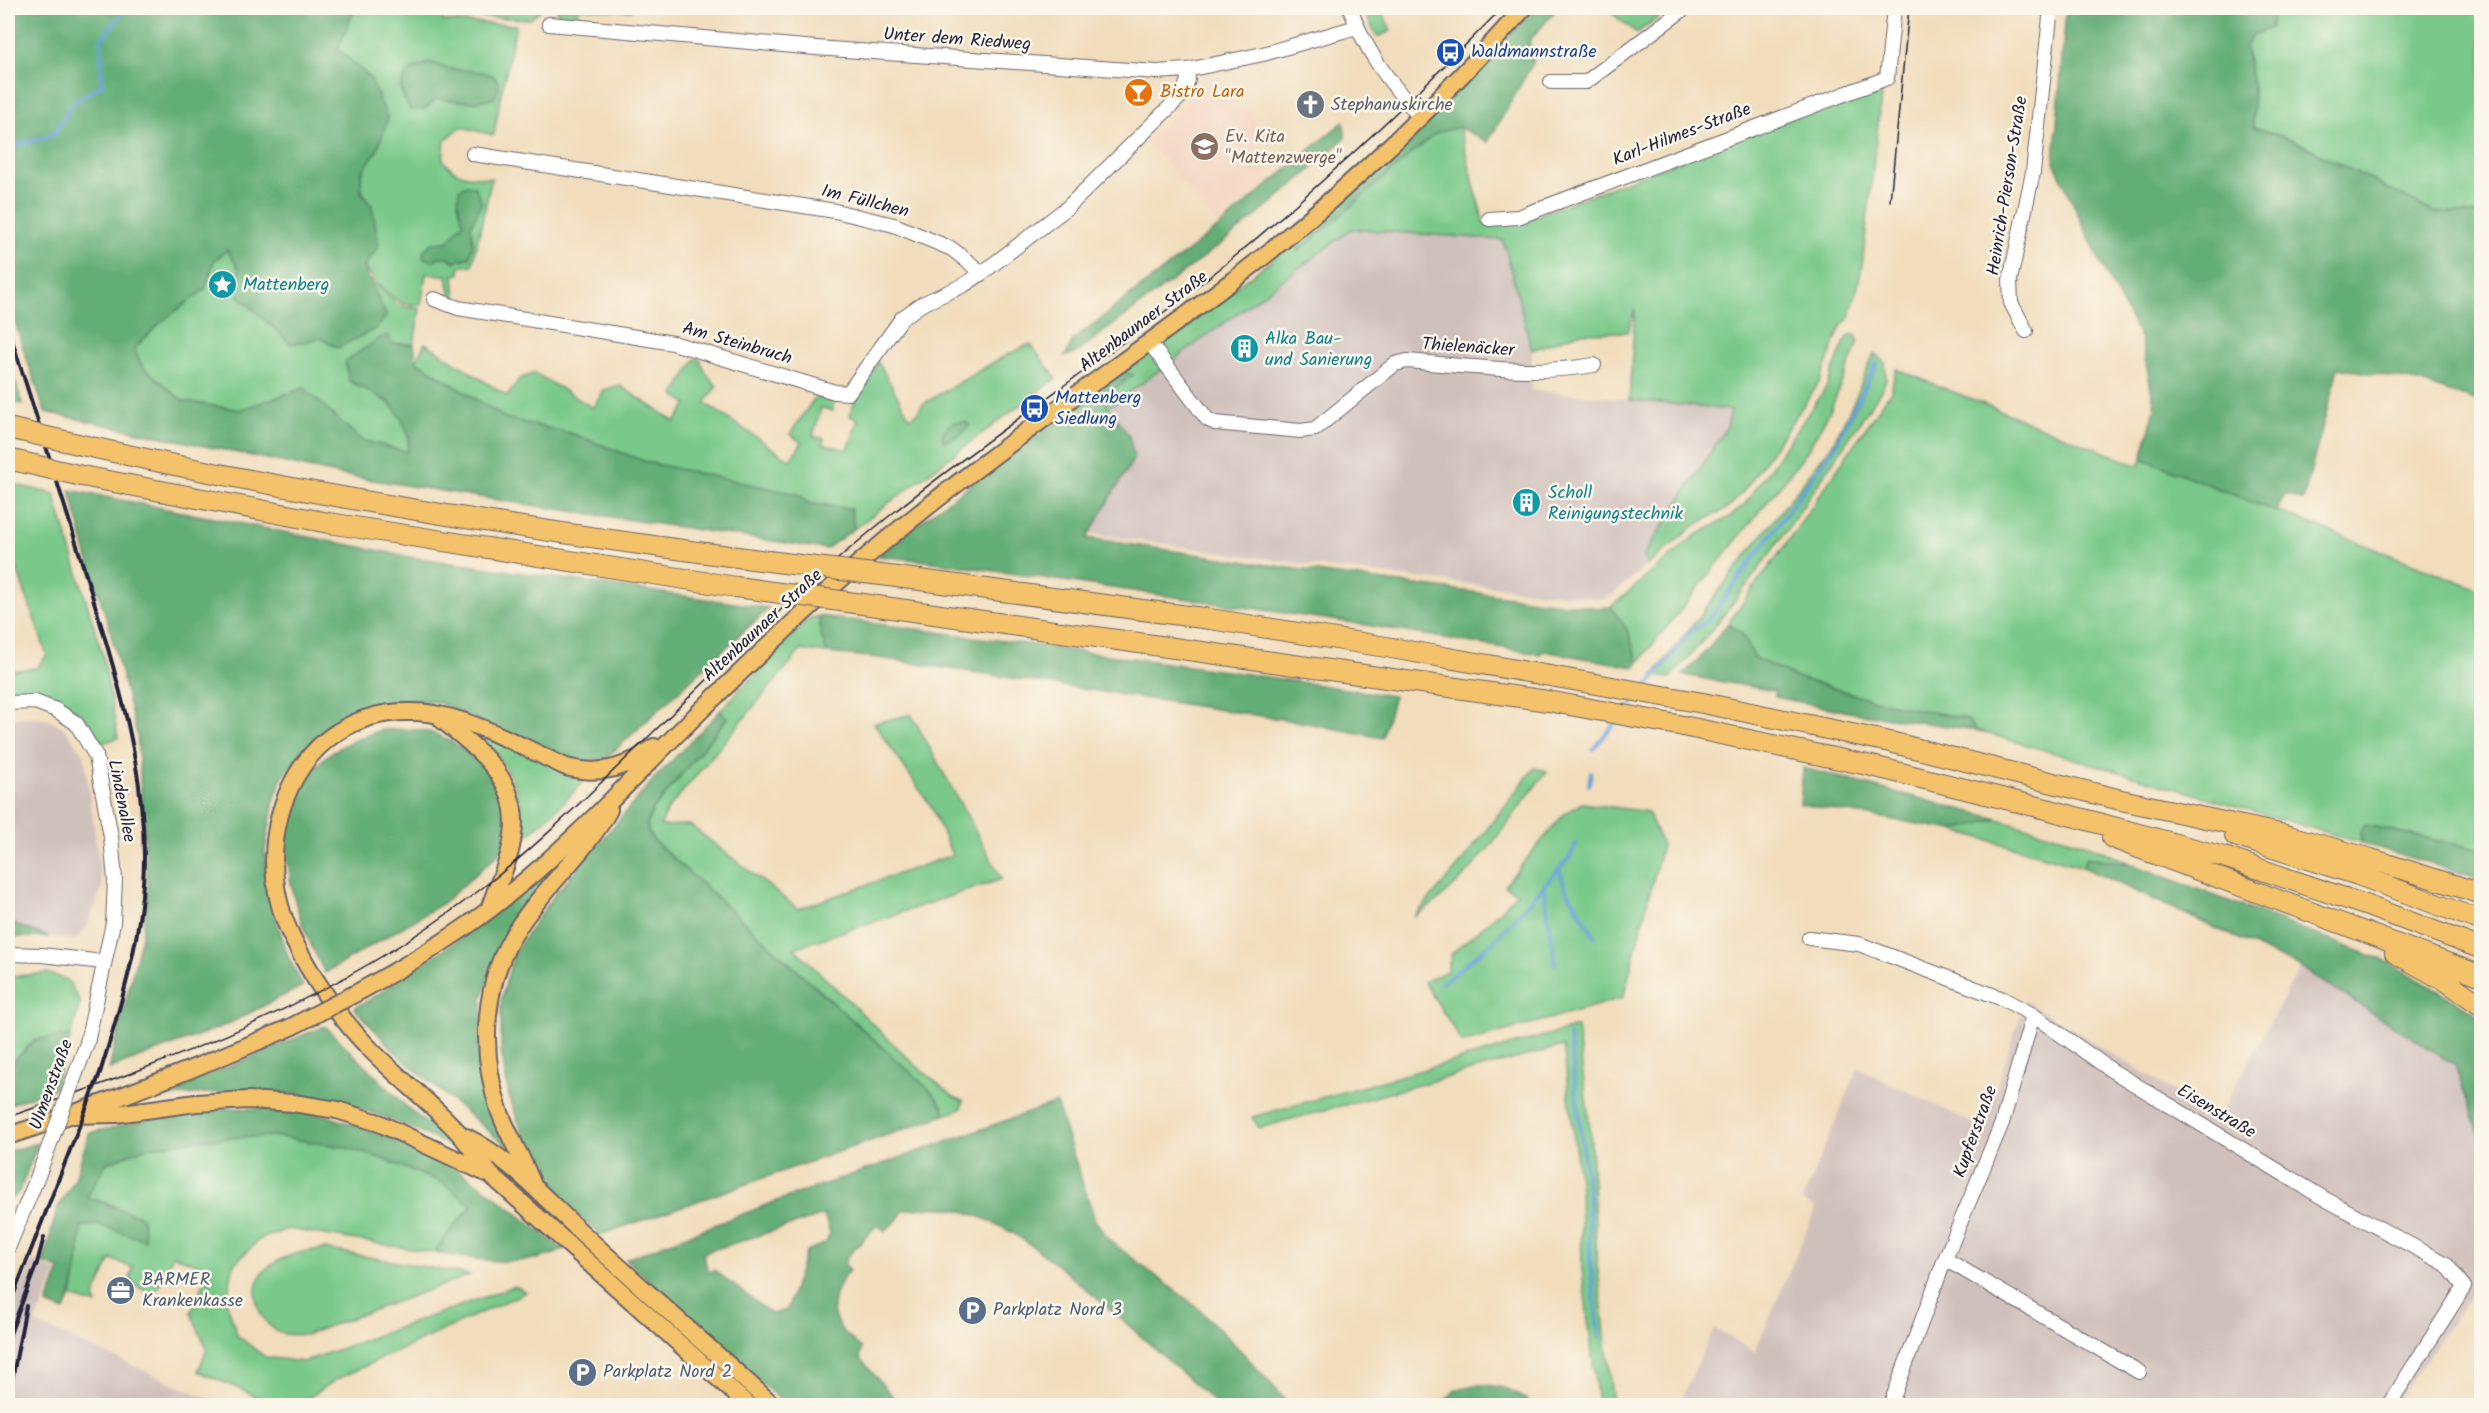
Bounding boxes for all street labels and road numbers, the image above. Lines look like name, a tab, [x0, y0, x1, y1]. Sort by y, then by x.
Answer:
street label: Unter dem Riedweg	[882, 20, 1032, 60]
street label: Heinrich-Pierson-Straße	[1979, 94, 2037, 278]
street label: Karl-Hilmes-Straße	[1608, 95, 1756, 175]
street label: Im Füllchen	[818, 177, 912, 227]
street label: Altenbaunaer Straße	[1073, 264, 1215, 380]
street label: Am Steinbruch	[679, 315, 795, 373]
street label: Thielenäcker	[1421, 330, 1516, 366]
street label: Altenbaunaer Straße	[696, 562, 830, 690]
street label: Lindenallee	[99, 757, 143, 845]
street label: Ulmenstraße	[22, 1035, 82, 1135]
street label: Eisenstraße	[2171, 1077, 2261, 1147]
street label: Kupferstraße	[1946, 1082, 2006, 1182]

